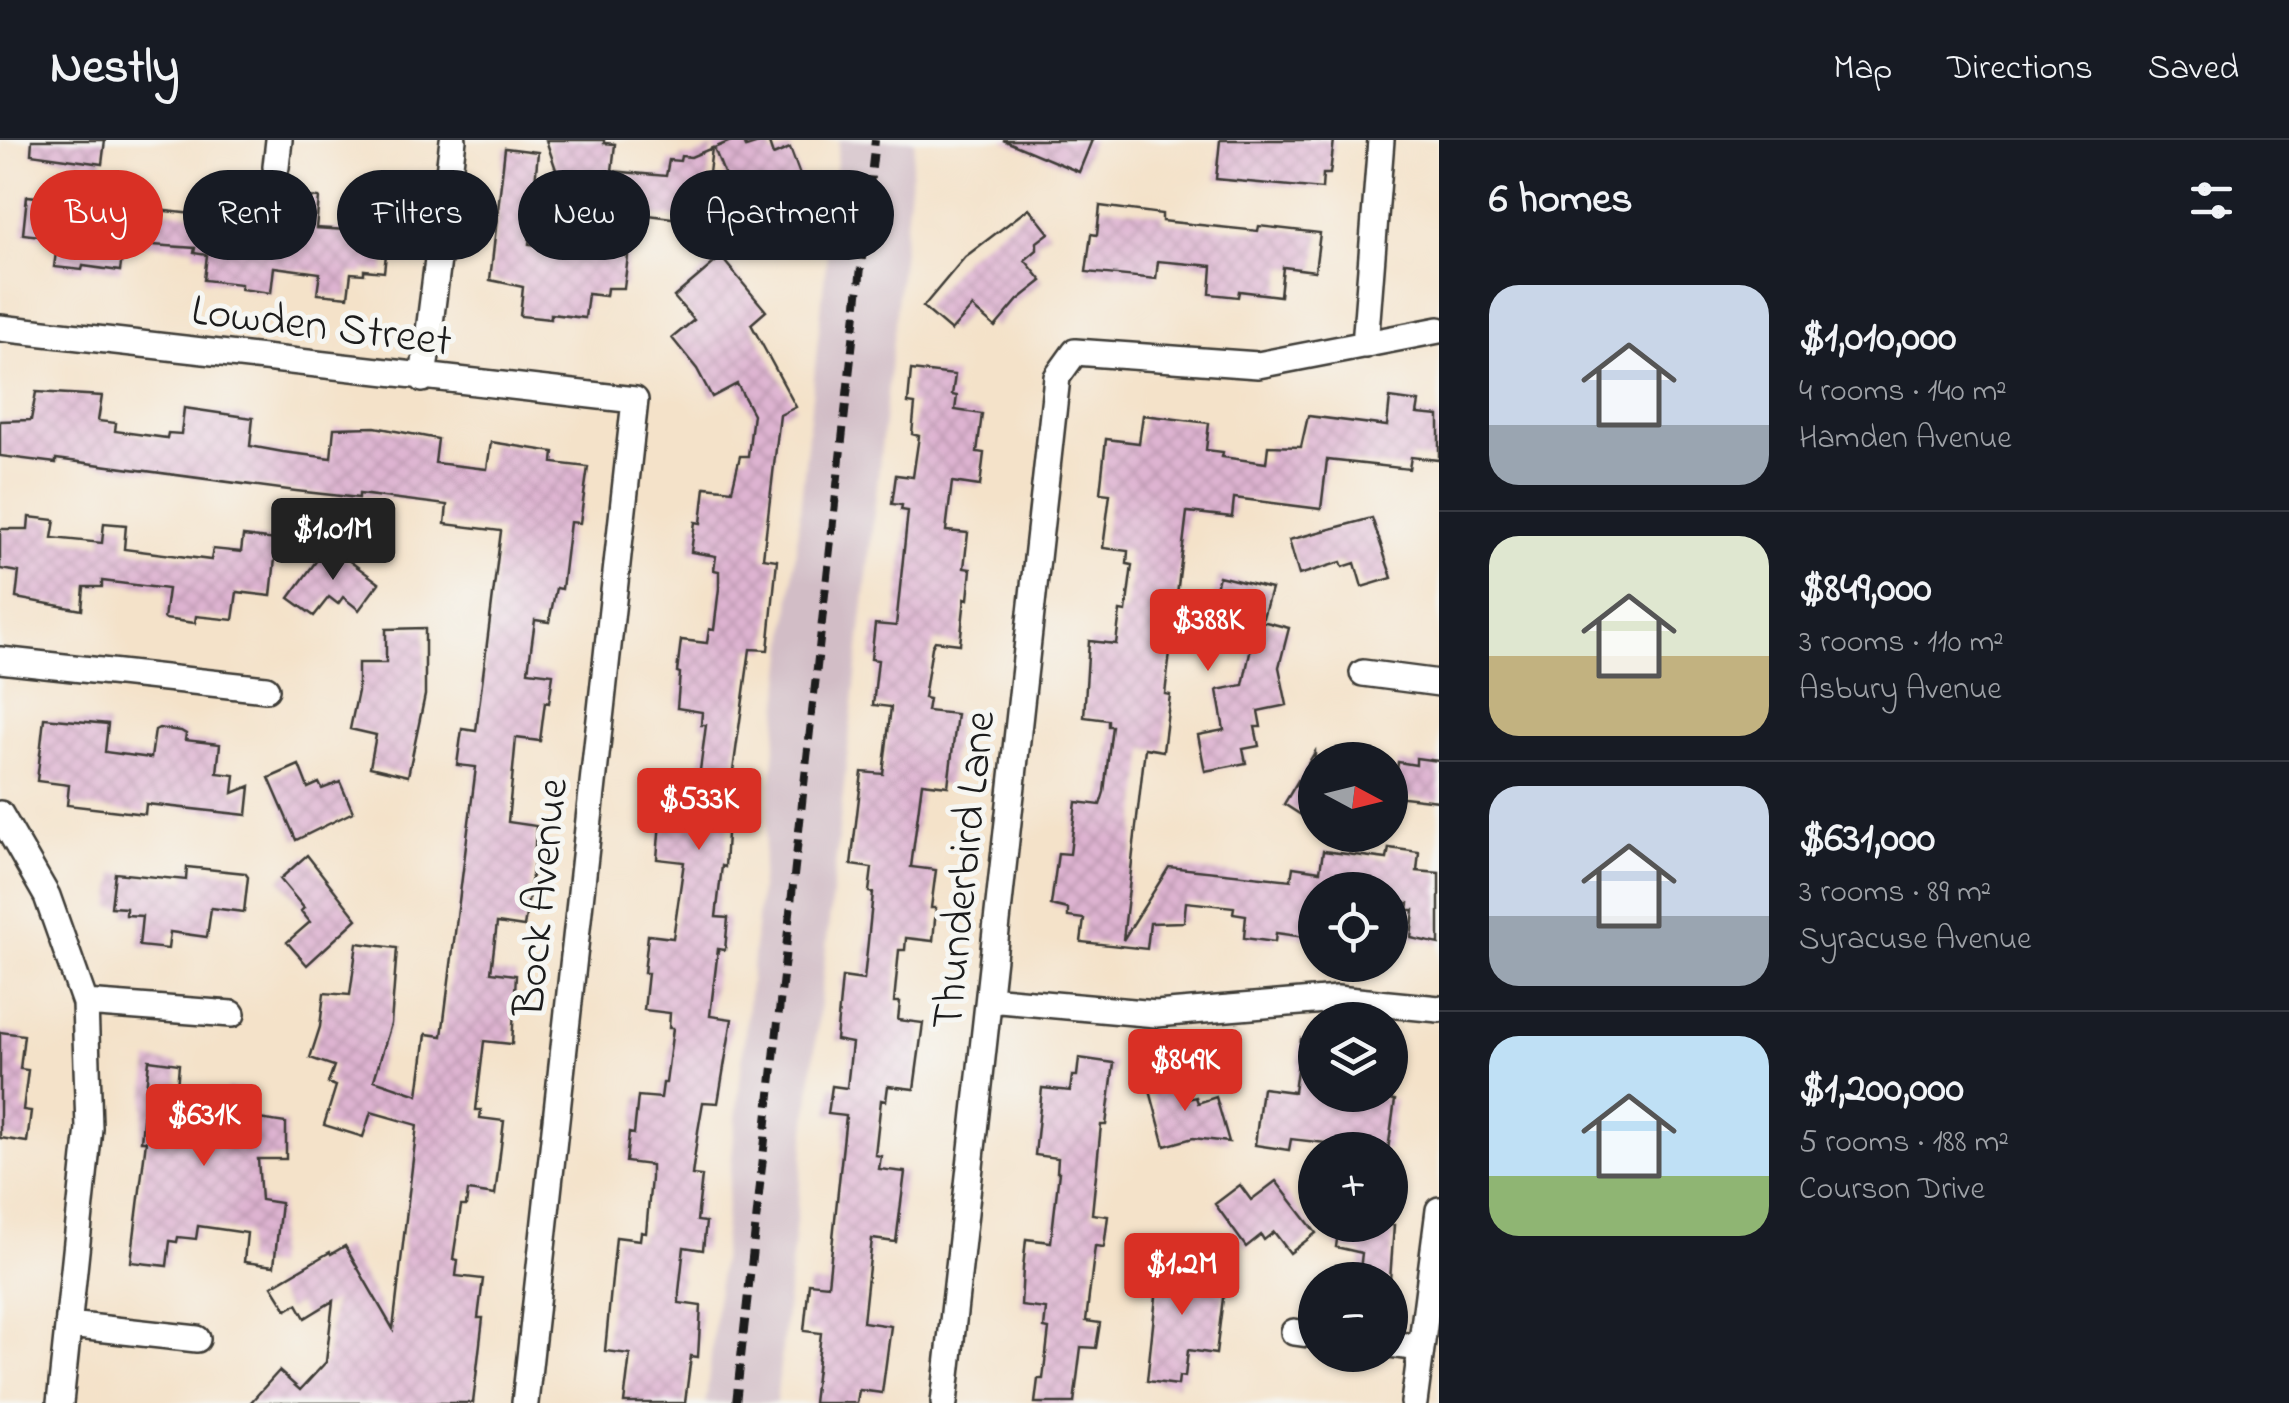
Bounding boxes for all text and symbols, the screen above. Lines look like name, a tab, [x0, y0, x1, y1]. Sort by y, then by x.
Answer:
text: Nestly	[50, 34, 179, 104]
text: Map	[1833, 44, 1892, 95]
text: Directions	[1947, 44, 2093, 95]
text: Saved	[2148, 44, 2239, 95]
chip: Buy	[30, 170, 163, 260]
chip: Rent	[183, 170, 317, 260]
chip: Filters	[337, 170, 498, 260]
chip: New	[518, 170, 650, 260]
chip: Apartment	[670, 170, 894, 260]
text: 6 homes	[1489, 170, 1633, 231]
icon: filters	[2184, 173, 2239, 228]
street label: Lowden Street	[188, 279, 455, 377]
text: $1,010,000	[1799, 308, 1956, 369]
icon: home	[1569, 325, 1689, 445]
text: 4 rooms · 140 m²	[1799, 369, 2007, 416]
text: Hamden Avenue	[1799, 416, 2011, 463]
pin: $1.01M	[252, 498, 414, 583]
text: $1.01M	[293, 507, 373, 554]
text: $849,000	[1799, 559, 1932, 620]
icon: home	[1569, 576, 1689, 696]
pin: $388K	[1138, 589, 1278, 674]
text: $388K	[1172, 598, 1244, 645]
text: 3 rooms · 110 m²	[1799, 620, 2004, 667]
text: Asbury Avenue	[1799, 667, 2002, 714]
street label: Thunderbird Lane	[916, 707, 1016, 1033]
north arrow	[1298, 742, 1408, 852]
map controls	[1298, 742, 1408, 1372]
pin: $533K	[629, 768, 769, 853]
street label: Bock Avenue	[498, 774, 588, 1021]
text: $533K	[659, 777, 739, 824]
text: $631,000	[1799, 809, 1935, 870]
icon: home	[1569, 826, 1689, 946]
text: 3 rooms · 89 m²	[1799, 870, 1991, 917]
button: locate	[1298, 872, 1408, 982]
text: Syracuse Avenue	[1799, 917, 2031, 964]
button: layers	[1298, 1002, 1408, 1112]
pin: $849K	[1115, 1029, 1255, 1114]
text: $849K	[1150, 1038, 1220, 1085]
text: $1,200,000	[1799, 1059, 1964, 1120]
icon: home	[1569, 1076, 1689, 1196]
pin: $631K	[134, 1084, 274, 1169]
text: $631K	[168, 1093, 240, 1140]
text: 5 rooms · 188 m²	[1799, 1120, 2009, 1167]
button: +	[1298, 1132, 1408, 1242]
text: Courson Drive	[1799, 1167, 1985, 1214]
pin: $1.2M	[1112, 1233, 1252, 1318]
text: $1.2M	[1146, 1242, 1218, 1289]
button: −	[1298, 1262, 1408, 1372]

